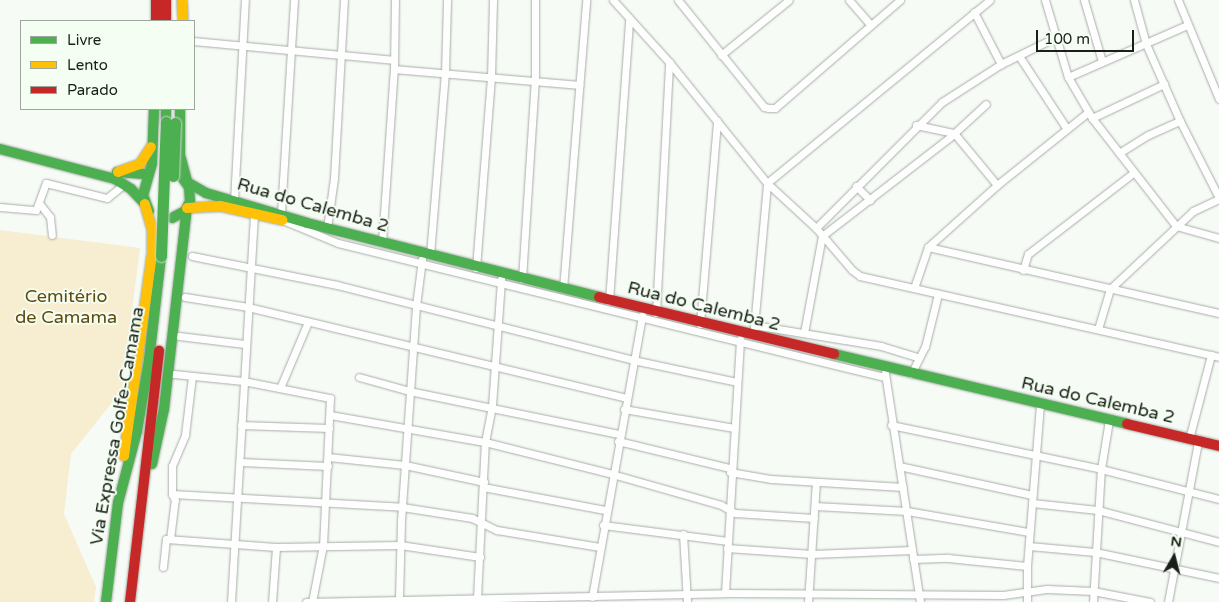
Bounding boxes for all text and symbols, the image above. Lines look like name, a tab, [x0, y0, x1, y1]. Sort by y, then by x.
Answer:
legend	[20, 20, 195, 110]
scale bar	[1039, 20, 1136, 52]
text: 100 m	[1044, 30, 1090, 48]
text: Livre	[67, 31, 101, 49]
text: Lento	[67, 56, 108, 74]
text: Parado	[67, 81, 118, 99]
street label: Rua do Calemba 2	[235, 173, 391, 237]
street label: Rua do Calemba 2	[625, 277, 783, 335]
park label: Cemitério de Camama	[15, 286, 117, 328]
street label: Via Expressa Golfe-Camama	[85, 305, 149, 547]
street label: Rua do Calemba 2	[1019, 372, 1177, 428]
north arrow	[1149, 532, 1199, 582]
text: N	[1169, 532, 1183, 551]

